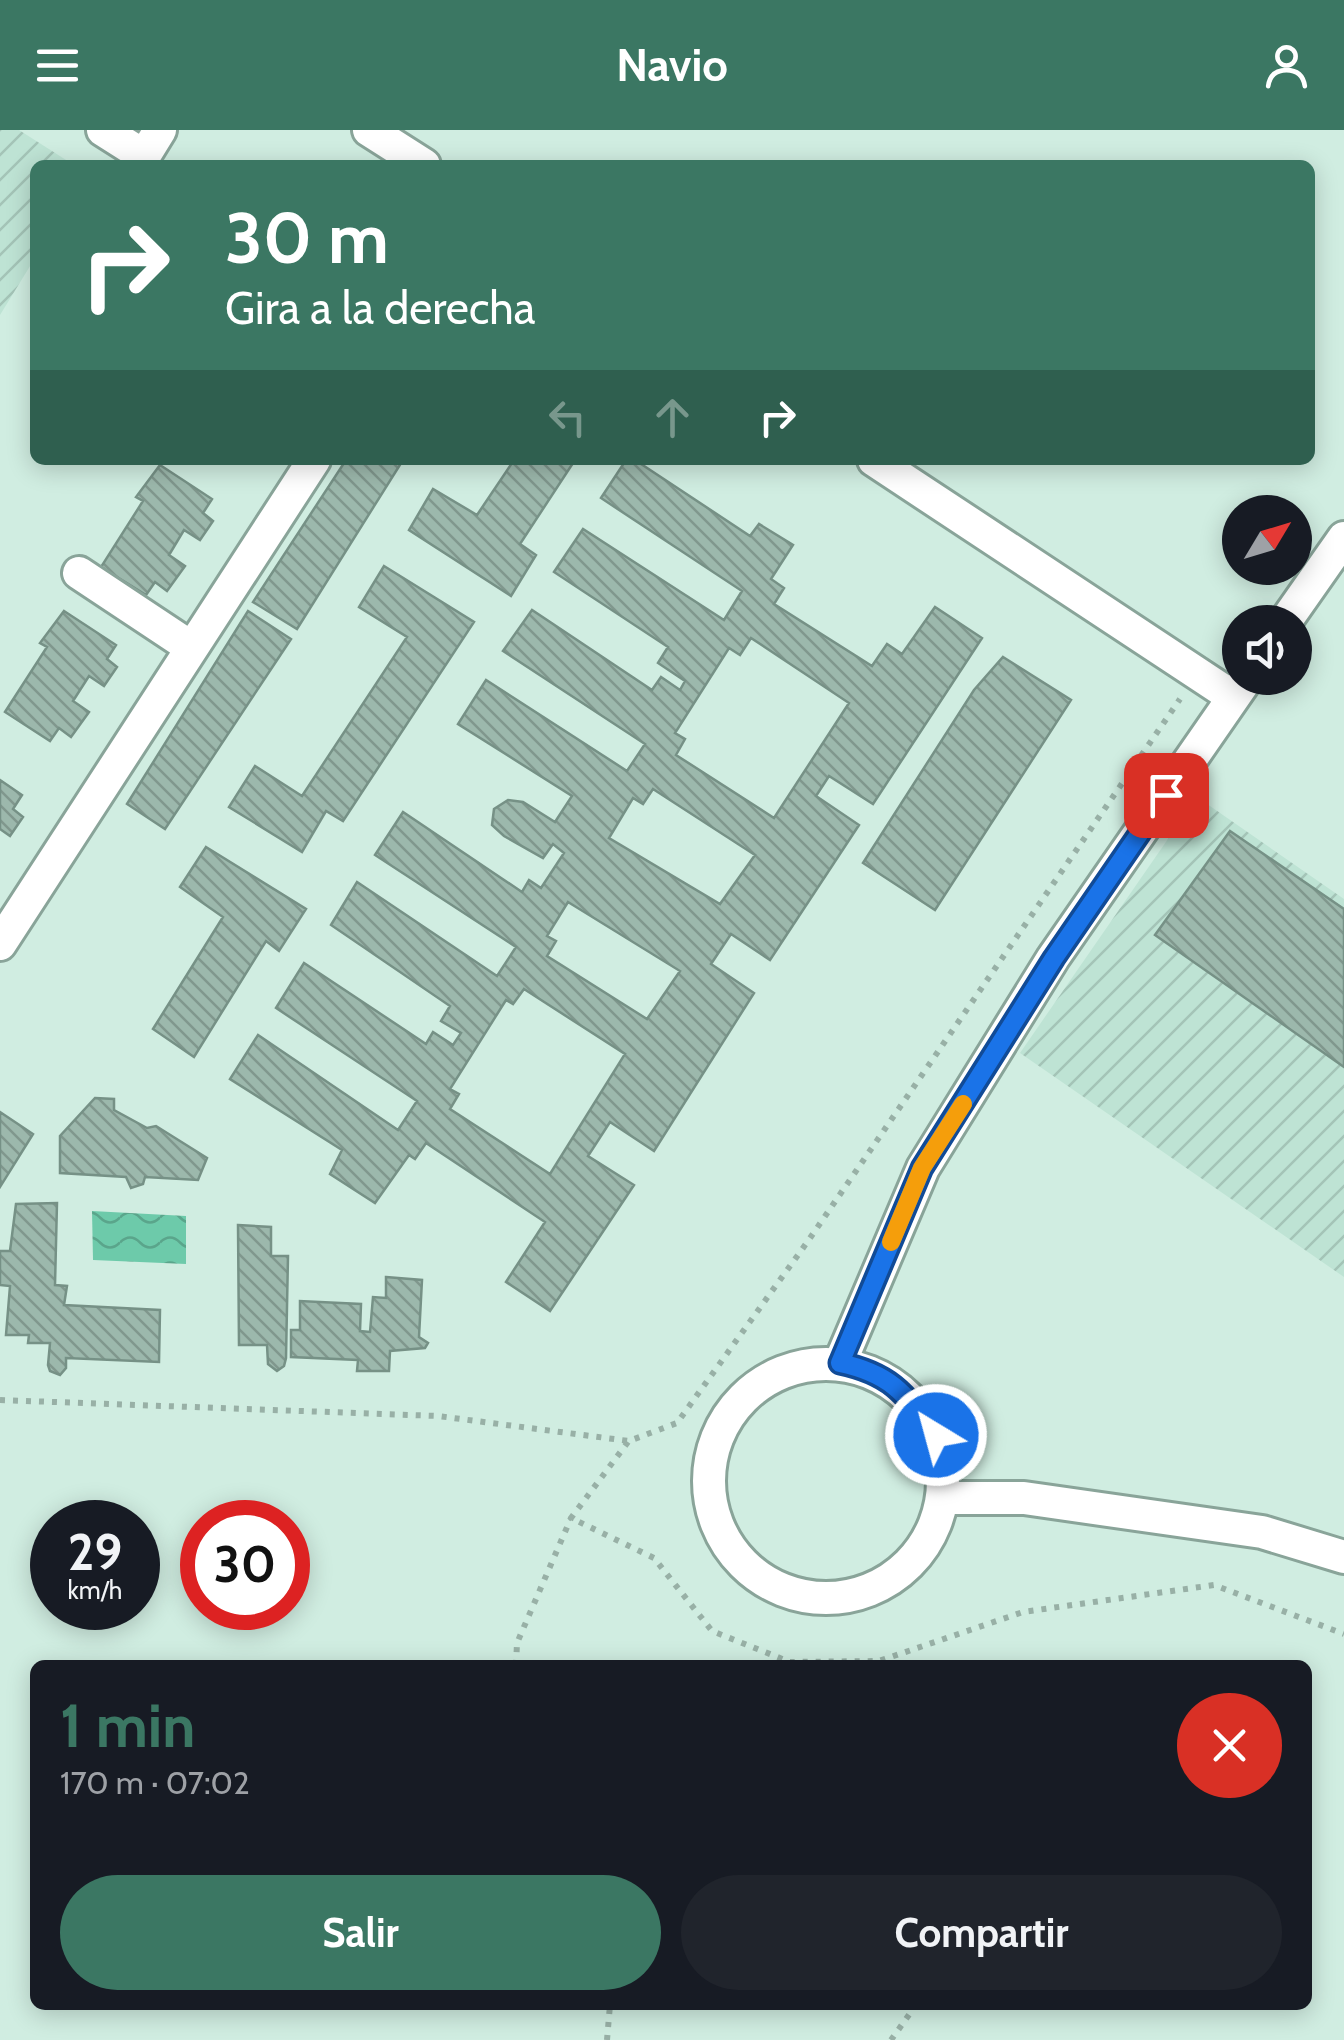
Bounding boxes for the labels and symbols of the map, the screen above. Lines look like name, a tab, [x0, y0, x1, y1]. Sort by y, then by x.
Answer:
north arrow	[1222, 495, 1312, 585]
pin	[1124, 753, 1209, 838]
position arrow	[884, 1383, 988, 1487]
speed limit sign: 30	[180, 1500, 310, 1630]

